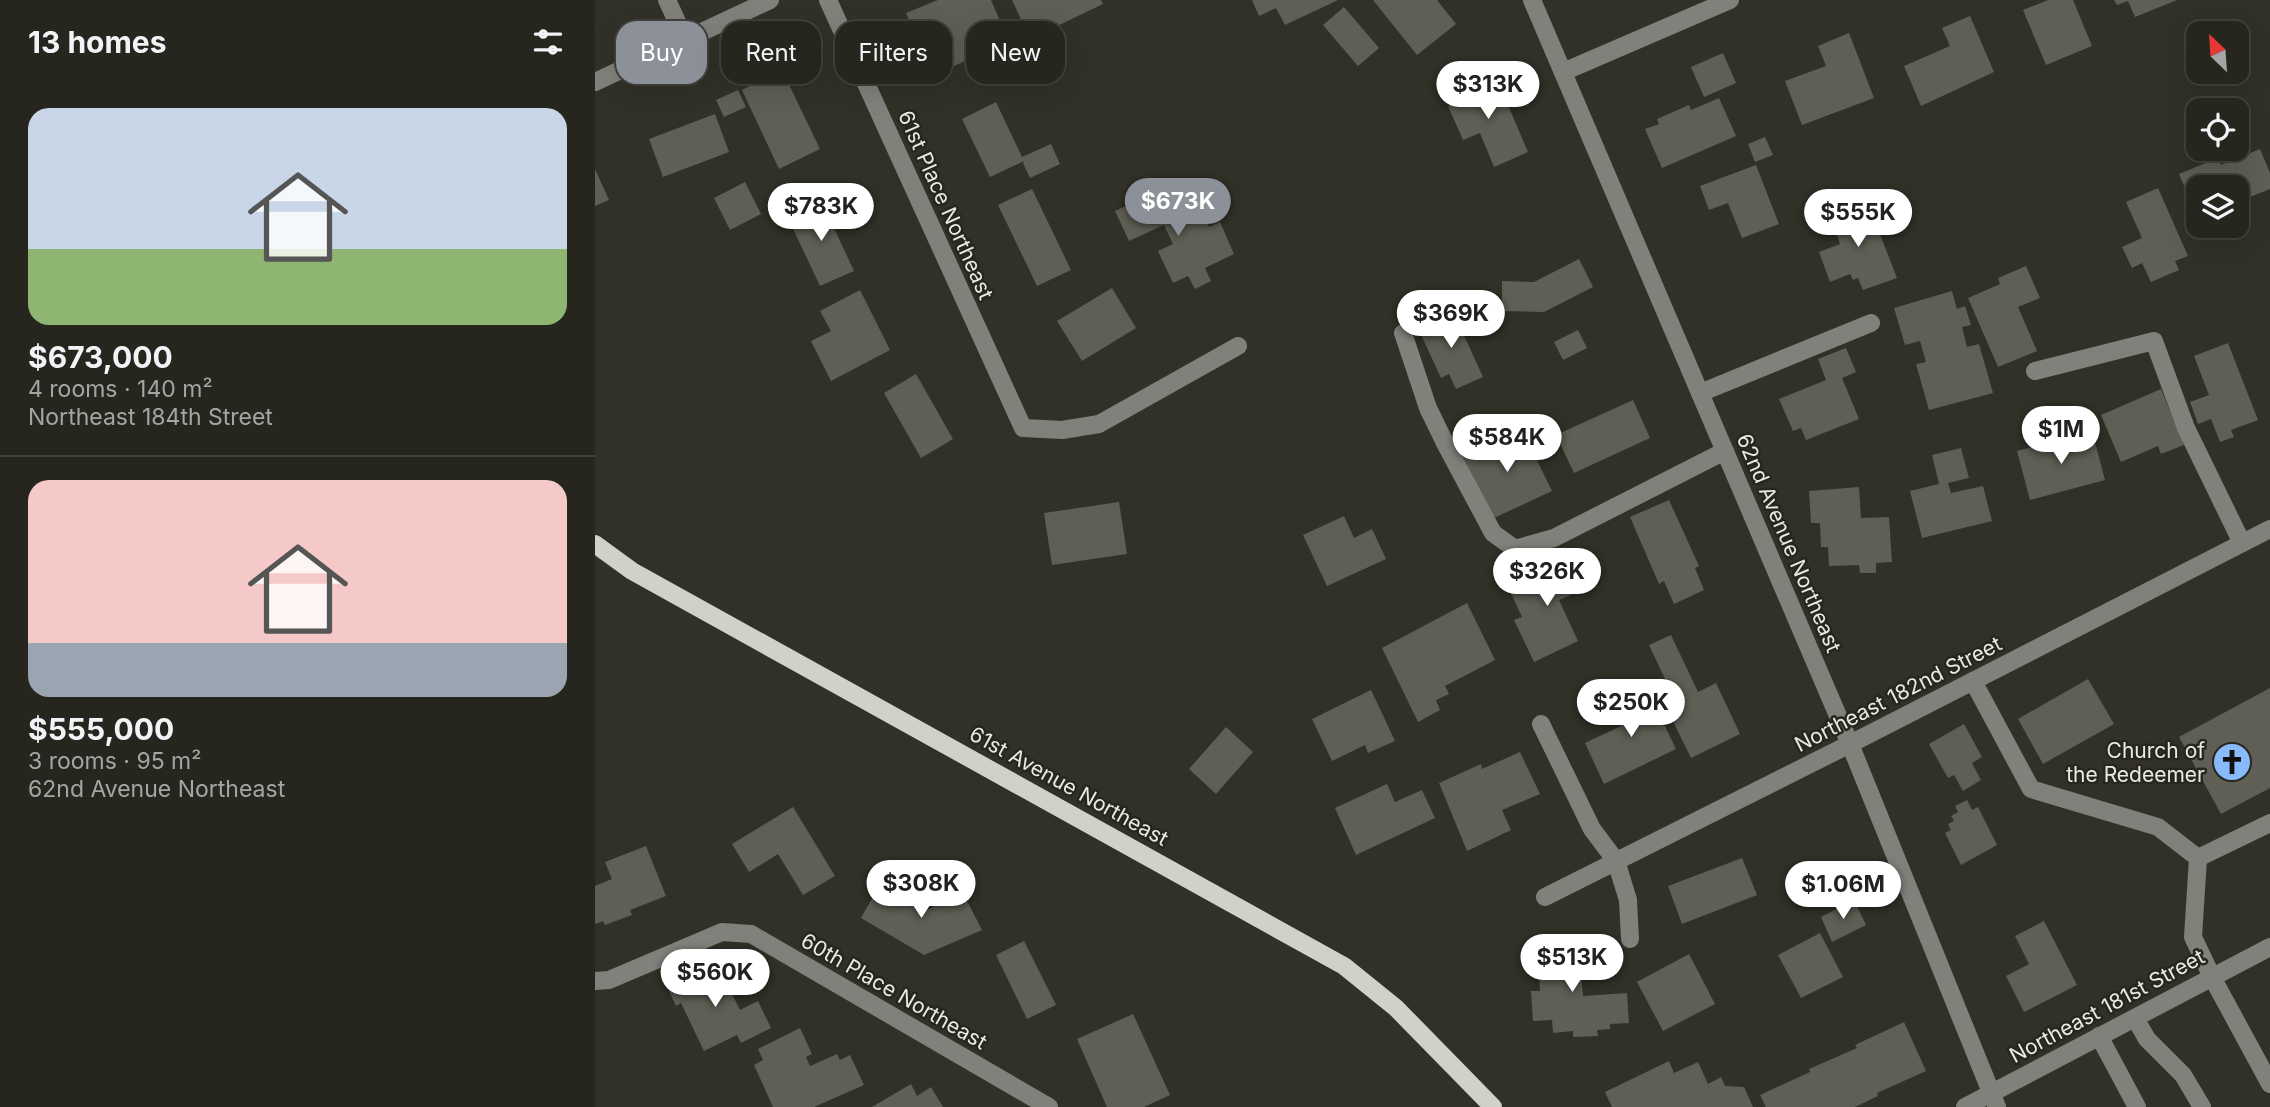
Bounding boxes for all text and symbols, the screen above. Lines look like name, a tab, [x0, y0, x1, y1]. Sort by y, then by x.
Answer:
chip: Buy	[616, 21, 707, 84]
chip: Rent	[721, 21, 821, 84]
chip: Filters	[835, 21, 952, 84]
chip: New	[966, 21, 1065, 84]
north arrow	[2186, 21, 2249, 84]
map controls	[2186, 21, 2249, 238]
icon: filters	[529, 23, 567, 61]
text: 13 homes	[28, 24, 167, 60]
pin: $313K	[1439, 61, 1537, 121]
text: $313K	[1452, 70, 1524, 98]
button: locate	[2186, 98, 2249, 161]
street label: 61st Place Northeast	[893, 107, 999, 303]
icon: home	[235, 154, 361, 280]
button: layers	[2186, 175, 2249, 238]
pin: $673K	[1129, 178, 1227, 238]
pin: $783K	[772, 184, 870, 243]
text: $673K	[1141, 187, 1215, 215]
pin: $555K	[1809, 190, 1907, 249]
text: $783K	[784, 192, 858, 220]
text: $555K	[1820, 198, 1896, 226]
pin: $369K	[1402, 290, 1500, 350]
text: $369K	[1413, 299, 1489, 327]
text: $673,000	[28, 339, 173, 375]
text: 4 rooms · 140 m²	[28, 375, 213, 403]
text: Northeast 184th Street	[28, 403, 273, 431]
pin: $1M	[2027, 406, 2095, 466]
pin: $584K	[1458, 414, 1556, 474]
text: $1M	[2038, 415, 2084, 443]
text: $584K	[1469, 423, 1545, 451]
street label: 62nd Avenue Northeast	[1732, 430, 1846, 656]
icon: home	[235, 526, 361, 652]
pin: $326K	[1498, 548, 1596, 608]
text: $326K	[1509, 557, 1585, 585]
street label: Northeast 182nd Street	[1790, 631, 2006, 757]
pin: $250K	[1582, 680, 1680, 739]
text: $250K	[1593, 688, 1669, 716]
text: $555,000	[28, 711, 174, 747]
street label: 61st Avenue Northeast	[965, 721, 1173, 851]
place label: Church of the Redeemer	[2066, 738, 2205, 787]
church icon: Church of the Redeemer	[2211, 741, 2253, 783]
text: 3 rooms · 95 m²	[28, 747, 201, 775]
text: 62nd Avenue Northeast	[28, 775, 285, 803]
pin: $308K	[872, 860, 970, 920]
pin: $1.06M	[1786, 862, 1900, 921]
text: $308K	[883, 869, 959, 897]
text: $1.06M	[1801, 870, 1885, 898]
street label: 60th Place Northeast	[797, 928, 991, 1054]
pin: $513K	[1523, 934, 1621, 994]
text: $513K	[1536, 943, 1608, 971]
street label: Northeast 181st Street	[2005, 944, 2209, 1068]
pin: $560K	[666, 950, 764, 1009]
text: $560K	[677, 958, 753, 986]

